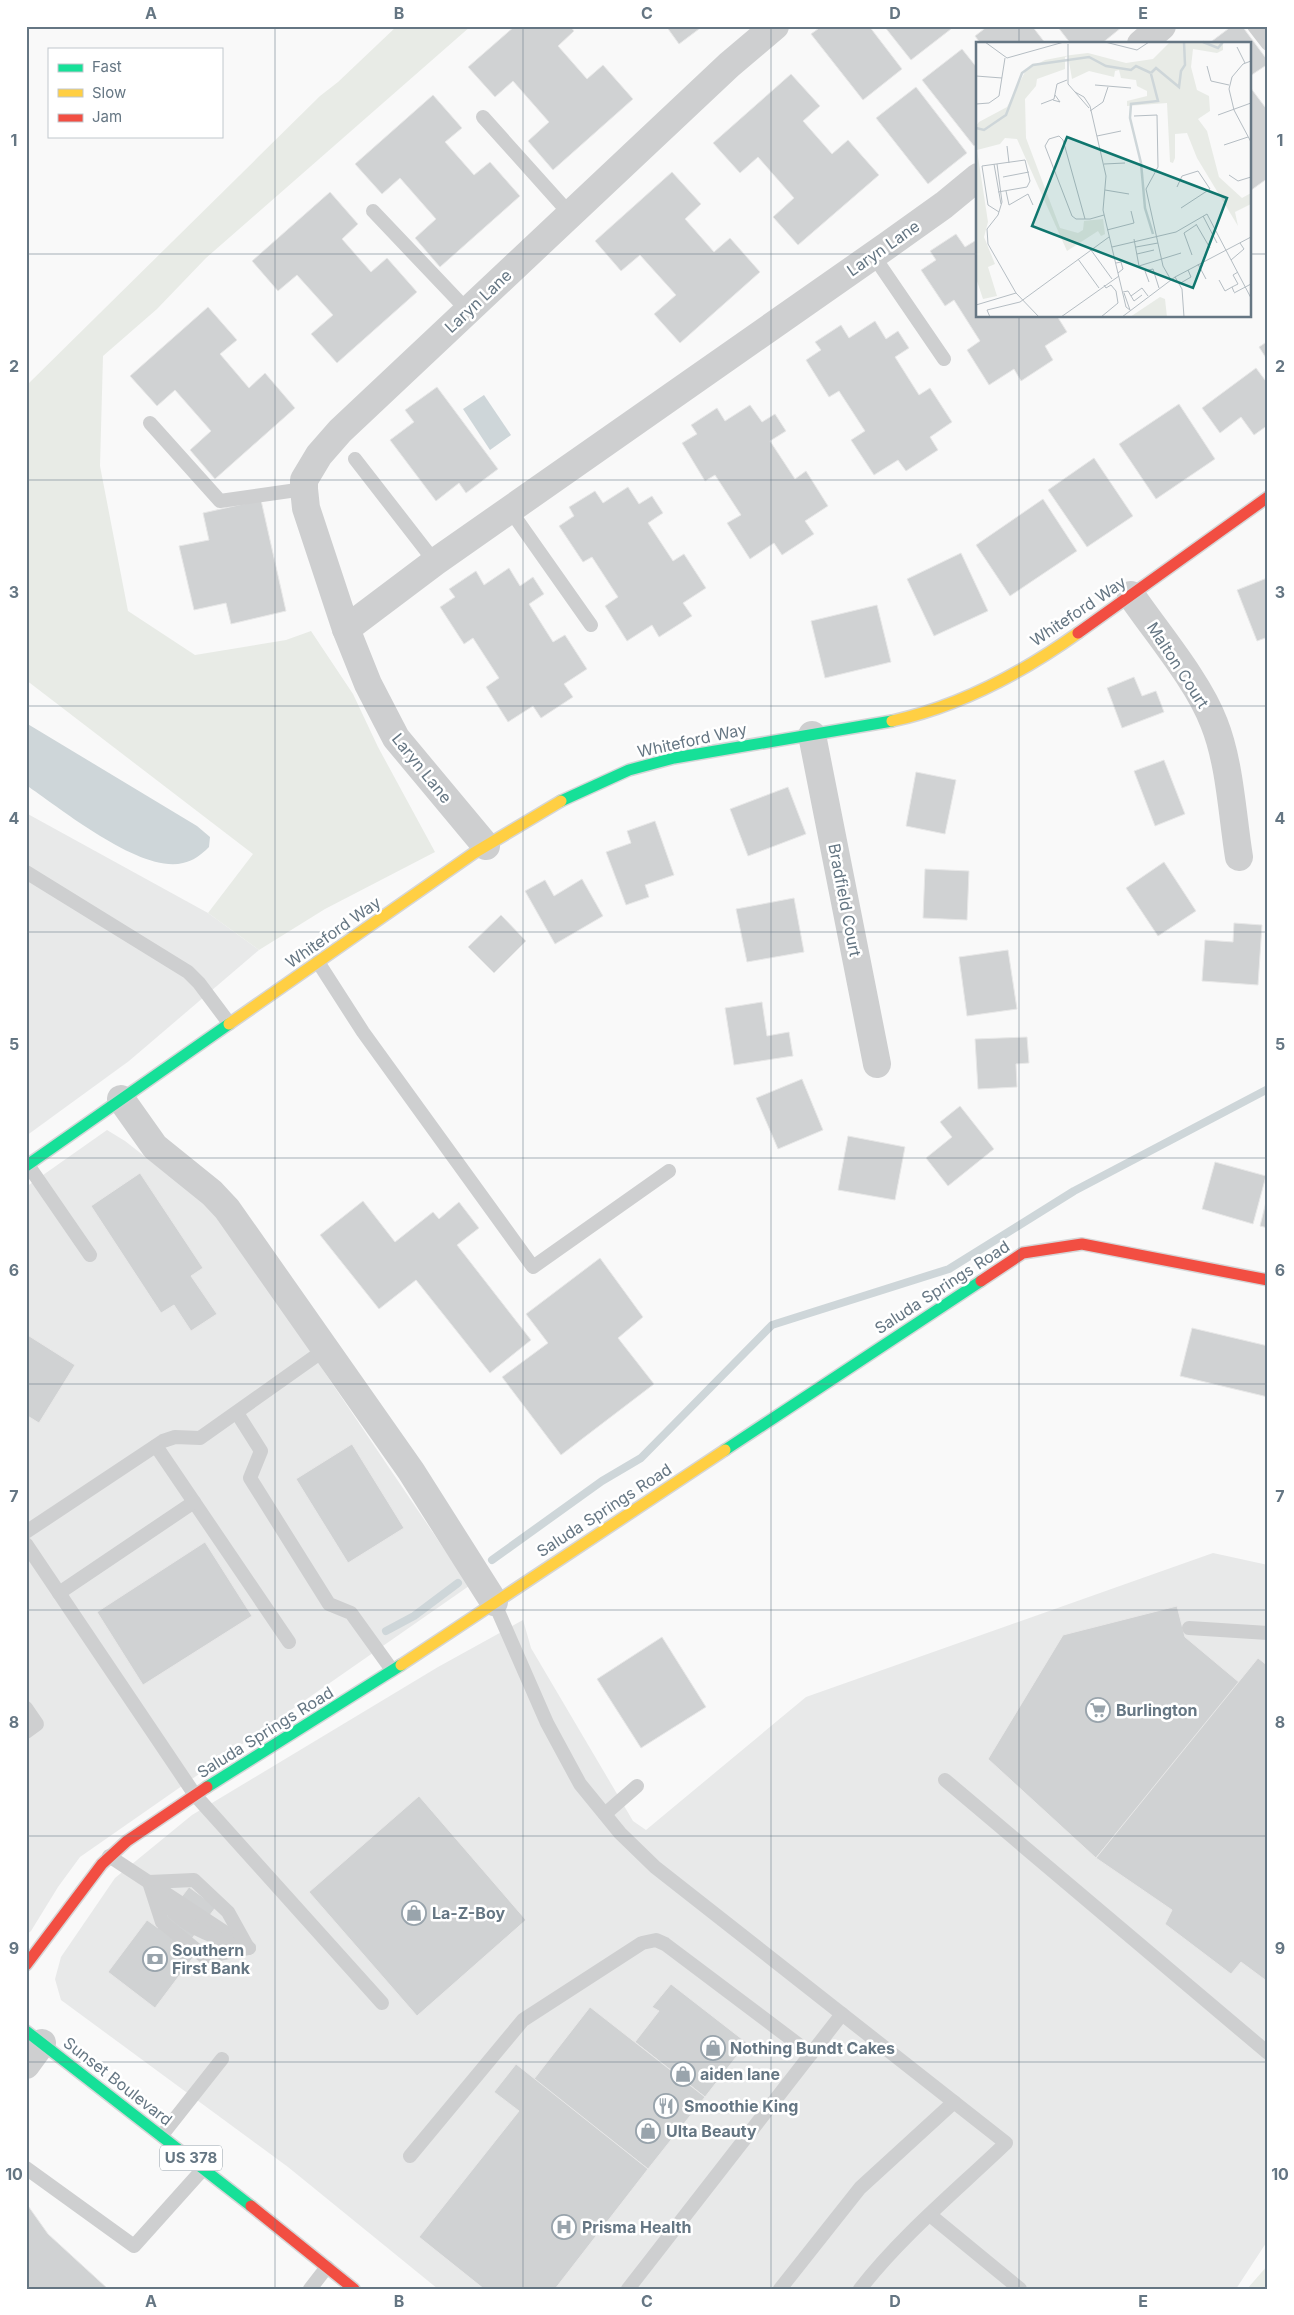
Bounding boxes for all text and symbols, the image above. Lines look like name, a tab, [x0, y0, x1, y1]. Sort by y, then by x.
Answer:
text: A	[145, 3, 157, 23]
text: B	[394, 3, 404, 23]
text: C	[641, 3, 653, 23]
text: D	[889, 3, 901, 23]
text: E	[1138, 3, 1148, 23]
inset map	[976, 42, 1252, 318]
legend	[48, 48, 222, 138]
text: Fast	[92, 57, 122, 76]
text: Slow	[92, 83, 126, 102]
text: Jam	[92, 107, 122, 126]
text: 1	[11, 130, 17, 150]
text: 1	[1277, 130, 1283, 150]
street label: Laryn Lane	[843, 216, 923, 280]
street label: Laryn Lane	[440, 265, 516, 337]
text: 2	[9, 356, 19, 376]
text: 2	[1275, 356, 1285, 376]
street label: Whiteford Way	[1026, 572, 1130, 650]
text: 3	[9, 582, 19, 602]
text: 3	[1275, 582, 1285, 602]
street label: Malton Court	[1143, 618, 1213, 712]
street label: Whiteford Way	[635, 719, 749, 761]
street label: Laryn Lane	[388, 729, 456, 807]
text: 4	[9, 808, 20, 828]
text: 4	[1275, 808, 1286, 828]
street label: Bradfield Court	[824, 842, 866, 958]
street label: Whiteford Way	[282, 892, 384, 972]
text: 5	[9, 1034, 19, 1054]
text: 5	[1275, 1034, 1285, 1054]
street label: Saluda Springs Road	[871, 1236, 1013, 1338]
text: 6	[9, 1260, 19, 1280]
text: 6	[1275, 1260, 1285, 1280]
street label: Saluda Springs Road	[533, 1459, 675, 1561]
text: 7	[9, 1486, 19, 1506]
text: 7	[1275, 1486, 1285, 1506]
street label: Saluda Springs Road	[193, 1682, 337, 1782]
supermarket icon: Burlington	[1085, 1697, 1111, 1723]
place label: Burlington	[1116, 1700, 1198, 1720]
text: 8	[9, 1712, 19, 1732]
text: 8	[1275, 1712, 1285, 1732]
shop icon: La-Z-Boy	[401, 1900, 427, 1926]
place label: La-Z-Boy	[432, 1903, 505, 1923]
text: 9	[9, 1938, 19, 1958]
text: 9	[1275, 1938, 1285, 1958]
place label: Southern First Bank	[172, 1940, 251, 1978]
bank icon: Southern First Bank	[142, 1946, 168, 1972]
street label: Sunset Boulevard	[60, 2032, 176, 2130]
shop icon: Nothing Bundt Cakes	[700, 2035, 726, 2061]
place label: Nothing Bundt Cakes	[730, 2038, 895, 2058]
shop icon: aiden lane	[670, 2061, 696, 2087]
place label: aiden lane	[700, 2064, 780, 2084]
restaurant icon: Smoothie King	[653, 2093, 679, 2119]
place label: Smoothie King	[684, 2096, 798, 2116]
shop icon: Ulta Beauty	[635, 2118, 661, 2144]
place label: Ulta Beauty	[666, 2121, 757, 2141]
road number: US 378	[160, 2146, 222, 2170]
text: 10	[5, 2164, 23, 2184]
text: 10	[1271, 2164, 1289, 2184]
hospital icon: Prisma Health	[551, 2214, 577, 2240]
place label: Prisma Health	[582, 2217, 691, 2237]
text: A	[145, 2291, 157, 2311]
text: B	[394, 2291, 404, 2311]
text: C	[641, 2291, 653, 2311]
text: D	[889, 2291, 901, 2311]
text: E	[1138, 2291, 1148, 2311]

